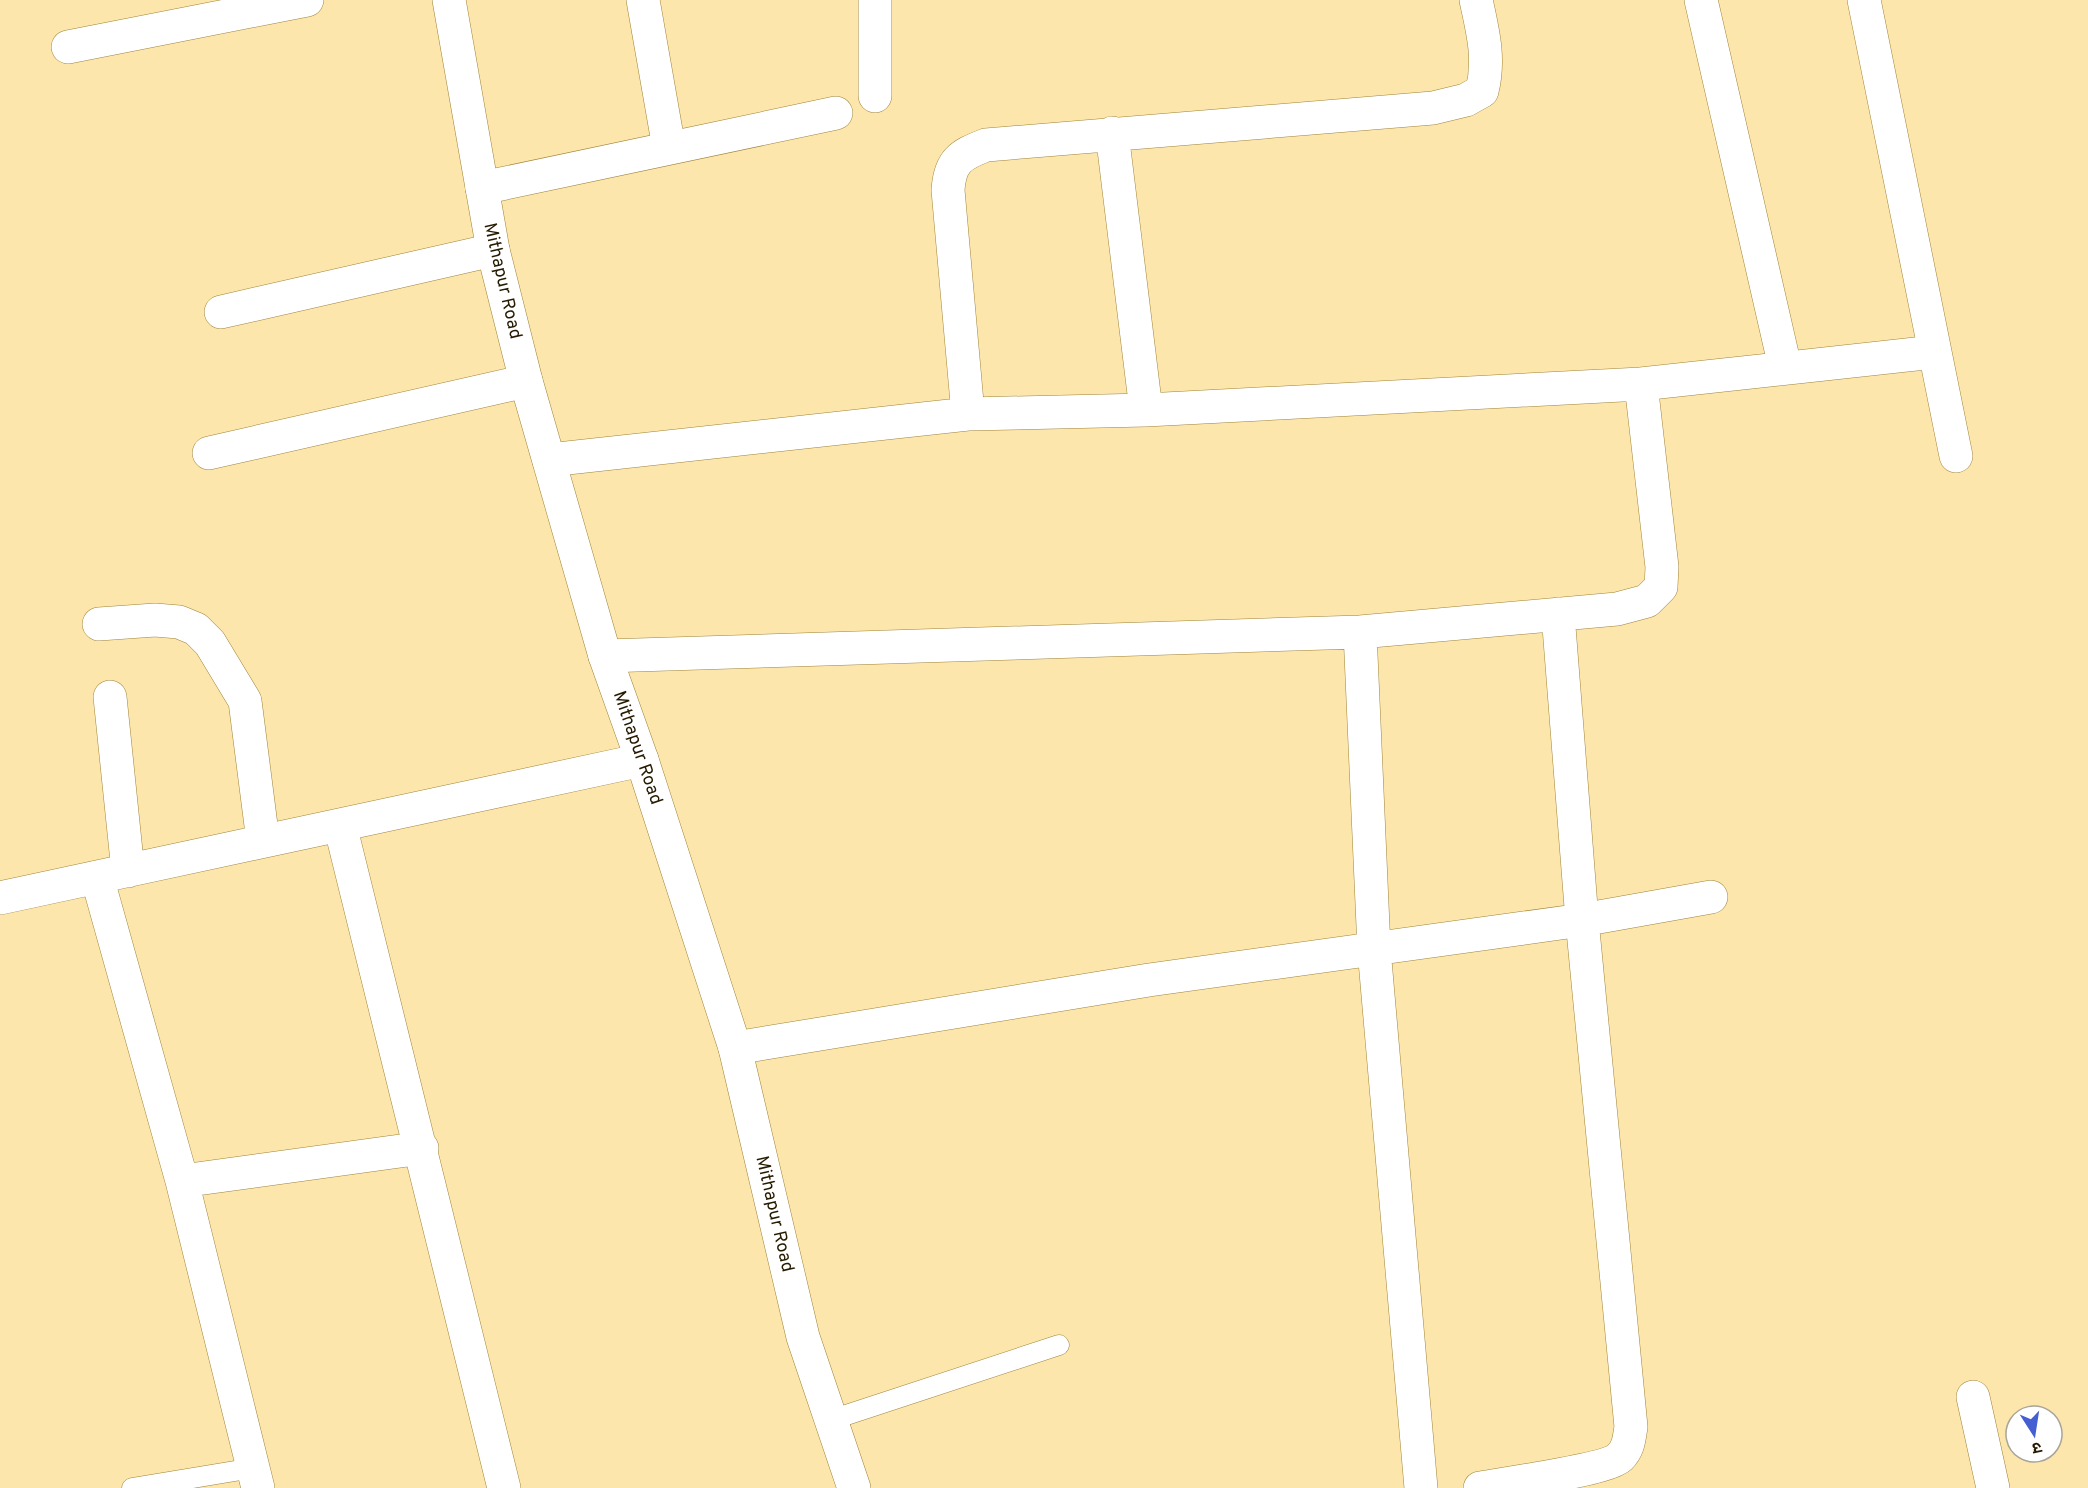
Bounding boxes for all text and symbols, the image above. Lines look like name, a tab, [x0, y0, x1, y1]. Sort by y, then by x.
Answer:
street label: Mithapur Road	[477, 221, 527, 341]
street label: Mithapur Road	[607, 688, 667, 808]
street label: Mithapur Road	[749, 1154, 799, 1274]
north arrow	[2004, 1404, 2064, 1464]
text: उ	[2029, 1436, 2043, 1458]

